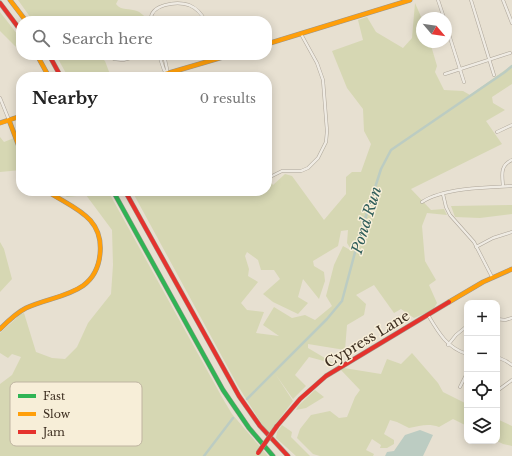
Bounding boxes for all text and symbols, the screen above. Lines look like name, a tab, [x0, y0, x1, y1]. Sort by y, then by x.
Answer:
north arrow	[416, 12, 452, 48]
search box	[16, 16, 272, 60]
icon: search	[30, 27, 52, 49]
text: Search here	[62, 29, 153, 48]
text: Nearby	[32, 88, 98, 109]
text: 0 results	[200, 90, 256, 107]
water label: Pond Run	[346, 184, 385, 257]
map controls	[464, 300, 500, 444]
button: +	[464, 300, 500, 336]
street label: Cypress Lane	[321, 306, 413, 372]
button: −	[464, 336, 500, 372]
button: locate	[464, 372, 500, 408]
legend	[10, 382, 142, 446]
text: Fast	[43, 389, 66, 403]
text: Slow	[43, 407, 71, 421]
button: layers	[464, 408, 500, 444]
text: Jam	[41, 425, 65, 439]

